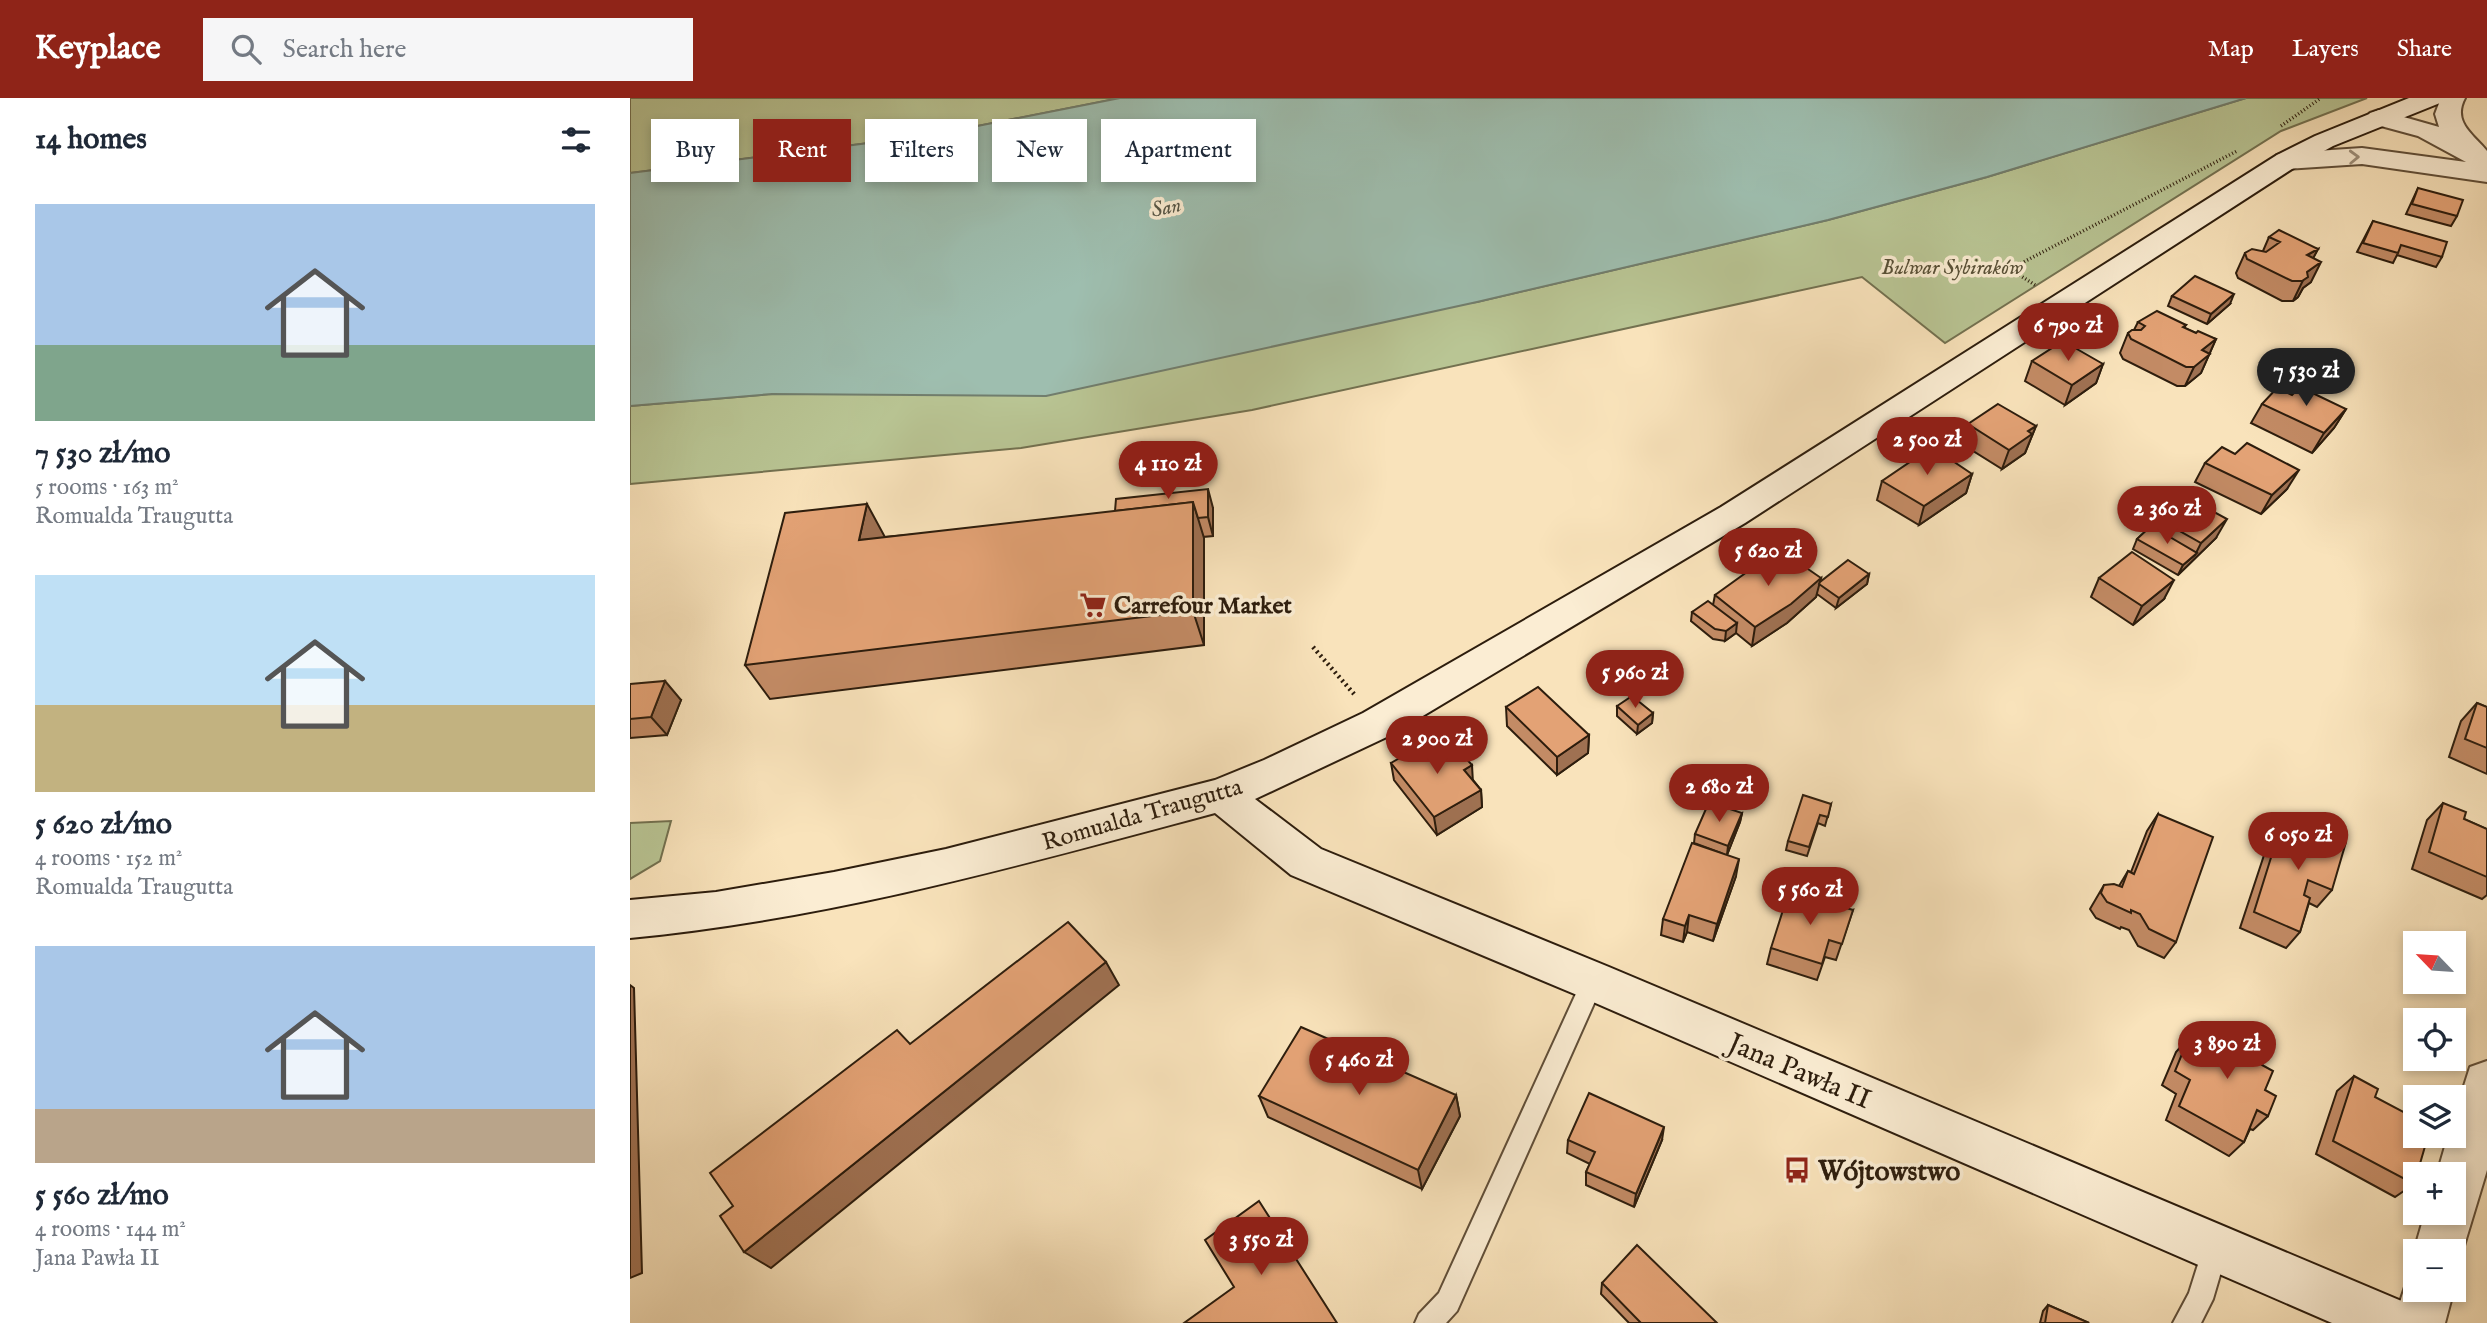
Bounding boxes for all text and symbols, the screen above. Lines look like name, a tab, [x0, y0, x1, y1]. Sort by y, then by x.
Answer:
search box	[203, 18, 693, 81]
text: Keyplace	[35, 28, 161, 70]
icon: search	[227, 30, 265, 68]
text: Search here	[283, 33, 407, 66]
text: Map	[2208, 34, 2254, 65]
text: Layers	[2292, 34, 2359, 65]
text: Share	[2397, 34, 2452, 65]
chip: Buy	[651, 119, 739, 182]
chip: Rent	[753, 119, 851, 182]
chip: Filters	[865, 119, 978, 182]
chip: New	[992, 119, 1087, 182]
chip: Apartment	[1101, 119, 1256, 182]
text: 14 homes	[35, 121, 147, 159]
icon: filters	[557, 121, 595, 159]
one-way arrow	[2348, 149, 2359, 164]
water label: San	[1149, 192, 1184, 225]
icon: home	[252, 250, 378, 376]
park label: Bulwar Sybiraków	[1881, 255, 2024, 282]
pin: 6 790 zł	[1996, 303, 2140, 363]
text: 6 790 zł	[2034, 311, 2102, 340]
pin: 7 530 zł	[2234, 348, 2378, 408]
text: 7 530 zł	[2273, 356, 2339, 385]
pin: 2 500 zł	[1855, 418, 1999, 477]
text: 2 500 zł	[1893, 425, 1961, 454]
text: 7 530 zł/mo	[35, 435, 171, 473]
pin: 4 110 zł	[1096, 442, 1240, 501]
text: 4 110 zł	[1135, 449, 1201, 478]
text: 5 rooms · 163 m²	[35, 473, 179, 502]
pin: 2 360 zł	[2095, 486, 2239, 546]
text: 2 360 zł	[2133, 494, 2201, 523]
text: Romualda Traugutta	[35, 502, 233, 531]
pin: 5 620 zł	[1696, 528, 1840, 588]
text: 5 620 zł	[1734, 536, 1802, 565]
supermarket icon: Carrefour Market	[1078, 590, 1108, 620]
place label: Carrefour Market	[1114, 591, 1292, 622]
icon: home	[252, 621, 378, 747]
pin: 5 960 zł	[1563, 650, 1707, 710]
text: 5 960 zł	[1602, 658, 1668, 687]
pin: 2 900 zł	[1365, 716, 1509, 776]
text: 2 900 zł	[1402, 724, 1472, 753]
pin: 2 680 zł	[1647, 764, 1791, 824]
street label: Romualda Traugutta	[1039, 772, 1247, 859]
text: 2 680 zł	[1685, 772, 1753, 801]
text: 5 620 zł/mo	[35, 806, 172, 844]
pin: 6 050 zł	[2226, 812, 2370, 872]
text: 6 050 zł	[2264, 820, 2332, 849]
text: 4 rooms · 152 m²	[35, 844, 182, 873]
pin: 5 560 zł	[1738, 868, 1882, 927]
text: Romualda Traugutta	[35, 873, 233, 902]
text: 5 560 zł	[1778, 875, 1842, 904]
north arrow	[2403, 931, 2466, 994]
map controls	[2403, 931, 2466, 1302]
icon: home	[252, 992, 378, 1118]
button: locate	[2403, 1008, 2466, 1071]
pin: 3 890 zł	[2155, 1021, 2299, 1081]
street label: Jana Pawła II	[1720, 1025, 1876, 1118]
text: 3 890 zł	[2194, 1029, 2260, 1058]
pin: 5 460 zł	[1287, 1038, 1431, 1097]
text: 5 460 zł	[1325, 1045, 1393, 1074]
button: layers	[2403, 1085, 2466, 1148]
bus stop icon: Wójtowstwo	[1782, 1155, 1812, 1185]
place label: Wójtowstwo	[1817, 1155, 1960, 1190]
button: +	[2403, 1162, 2466, 1225]
text: 5 560 zł/mo	[35, 1177, 169, 1215]
text: 4 rooms · 144 m²	[35, 1215, 186, 1244]
pin: 3 550 zł	[1189, 1218, 1333, 1277]
text: 3 550 zł	[1229, 1225, 1293, 1254]
button: −	[2403, 1239, 2466, 1302]
text: Jana Pawła II	[35, 1244, 160, 1273]

